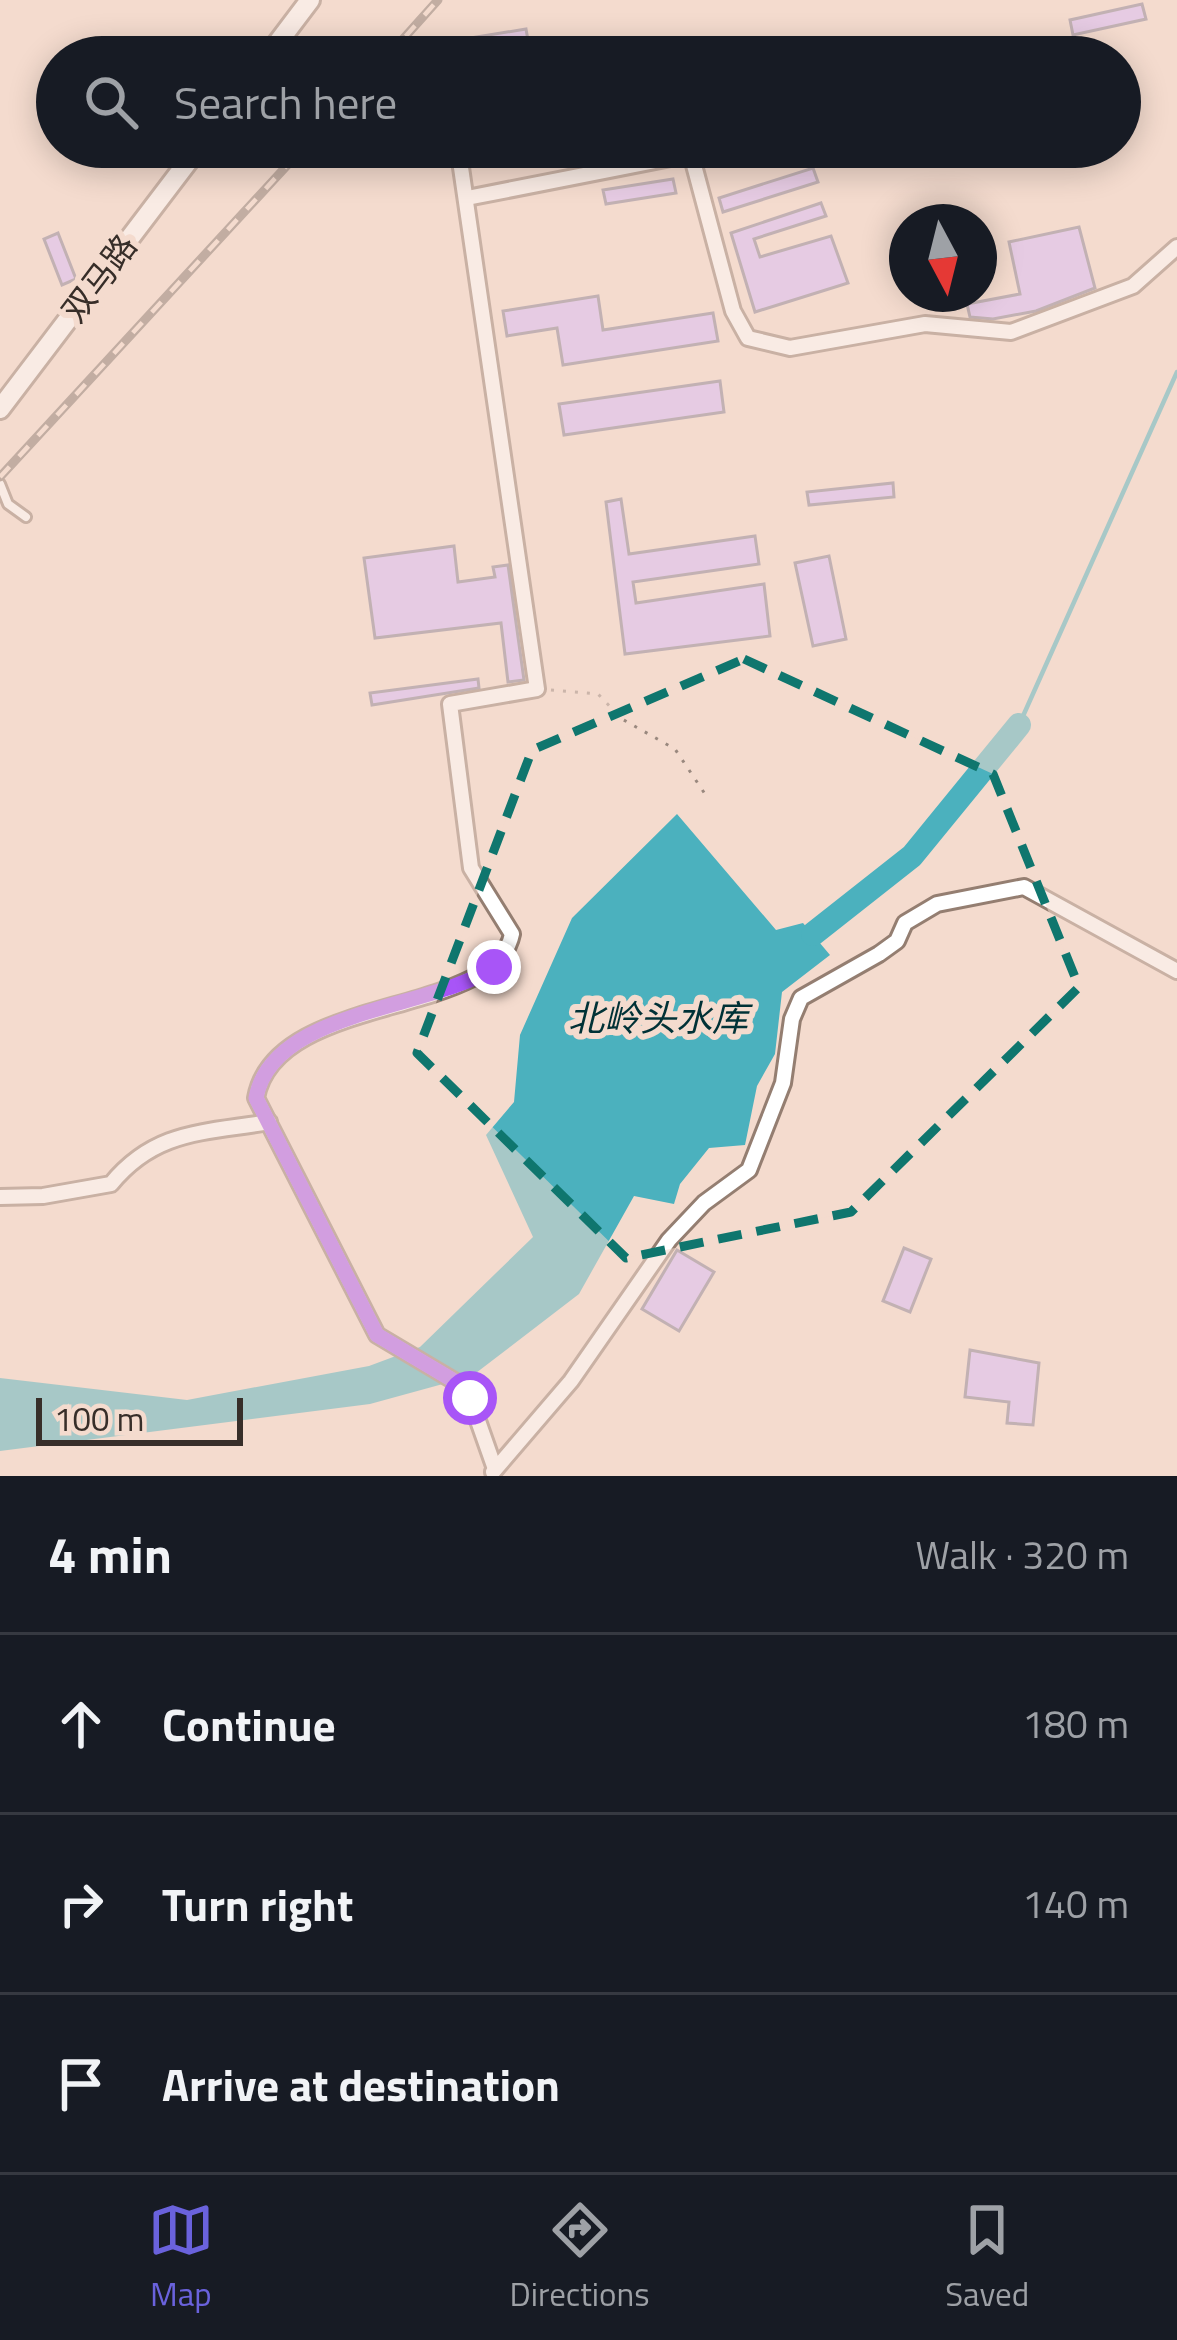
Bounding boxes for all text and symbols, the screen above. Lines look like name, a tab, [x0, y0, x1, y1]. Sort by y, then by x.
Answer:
search box	[36, 36, 1141, 168]
text: Search here	[174, 68, 397, 136]
icon: search	[78, 69, 144, 135]
north arrow	[889, 204, 997, 312]
street label: 双马路	[49, 223, 149, 333]
route end	[467, 940, 521, 994]
water label: 北岭头水库	[568, 990, 753, 1045]
route start	[443, 1371, 497, 1425]
scale bar	[36, 1392, 243, 1445]
text: 100 m	[54, 1394, 144, 1444]
text: 4 min	[48, 1515, 172, 1593]
text: Walk · 320 m	[915, 1525, 1129, 1584]
text: Continue	[162, 1690, 336, 1758]
icon: ahead	[48, 1691, 114, 1757]
text: 180 m	[1022, 1694, 1129, 1753]
text: Turn right	[162, 1870, 353, 1938]
icon: right	[48, 1871, 114, 1937]
text: 140 m	[1022, 1874, 1129, 1933]
text: Arrive at destination	[162, 2050, 560, 2118]
icon: arrive	[48, 2051, 114, 2117]
tab: Map	[148, 2197, 214, 2319]
tab: Directions	[510, 2197, 649, 2319]
tab: Saved	[945, 2197, 1029, 2319]

